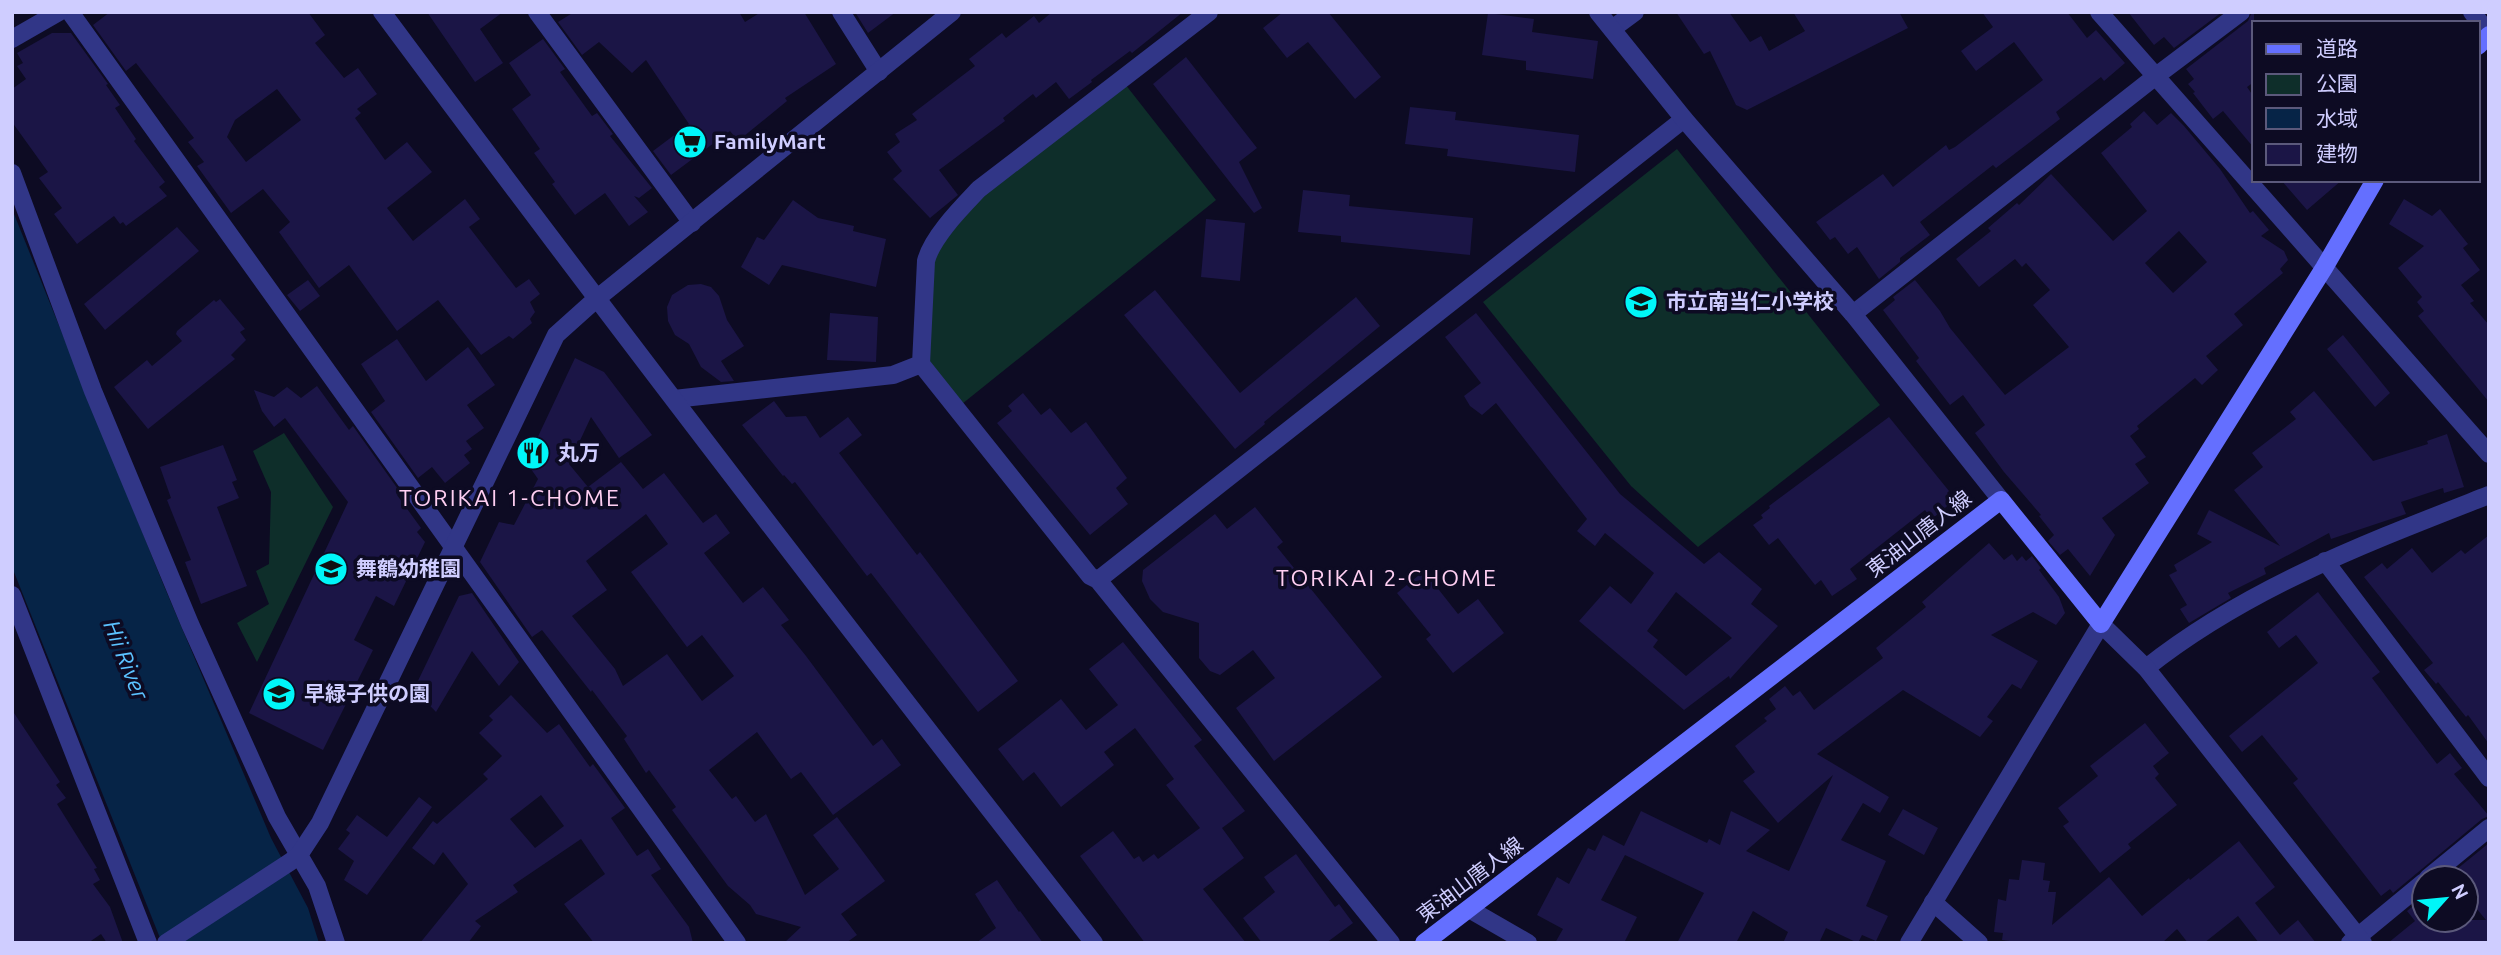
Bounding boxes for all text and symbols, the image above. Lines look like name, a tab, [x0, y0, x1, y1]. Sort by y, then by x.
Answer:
legend	[2252, 21, 2480, 182]
text: 道路	[2316, 36, 2358, 60]
text: 公園	[2316, 71, 2358, 95]
text: 水域	[2316, 106, 2358, 130]
supermarket icon: FamilyMart	[671, 123, 709, 161]
place label: FamilyMart	[714, 129, 826, 153]
text: 建物	[2316, 141, 2358, 165]
school or university icon: 市立南当仁小学校	[1622, 283, 1660, 321]
place label: 市立南当仁小学校	[1666, 289, 1834, 313]
restaurant icon: 丸万	[514, 434, 552, 472]
place label: 丸万	[558, 440, 600, 464]
district label: TORIKAI 1-CHOME	[399, 485, 621, 510]
street label: 東油山唐人線	[1861, 485, 1975, 581]
school or university icon: 舞鶴幼稚園	[312, 550, 350, 588]
place label: 舞鶴幼稚園	[356, 556, 461, 580]
district label: TORIKAI 2-CHOME	[1276, 565, 1498, 590]
water label: Hii River	[99, 616, 154, 704]
school or university icon: 早緑子供の園	[260, 675, 298, 713]
place label: 早緑子供の園	[304, 681, 430, 705]
street label: 東油山唐人線	[1412, 832, 1527, 927]
north arrow	[2410, 864, 2480, 934]
text: N	[2447, 880, 2473, 903]

